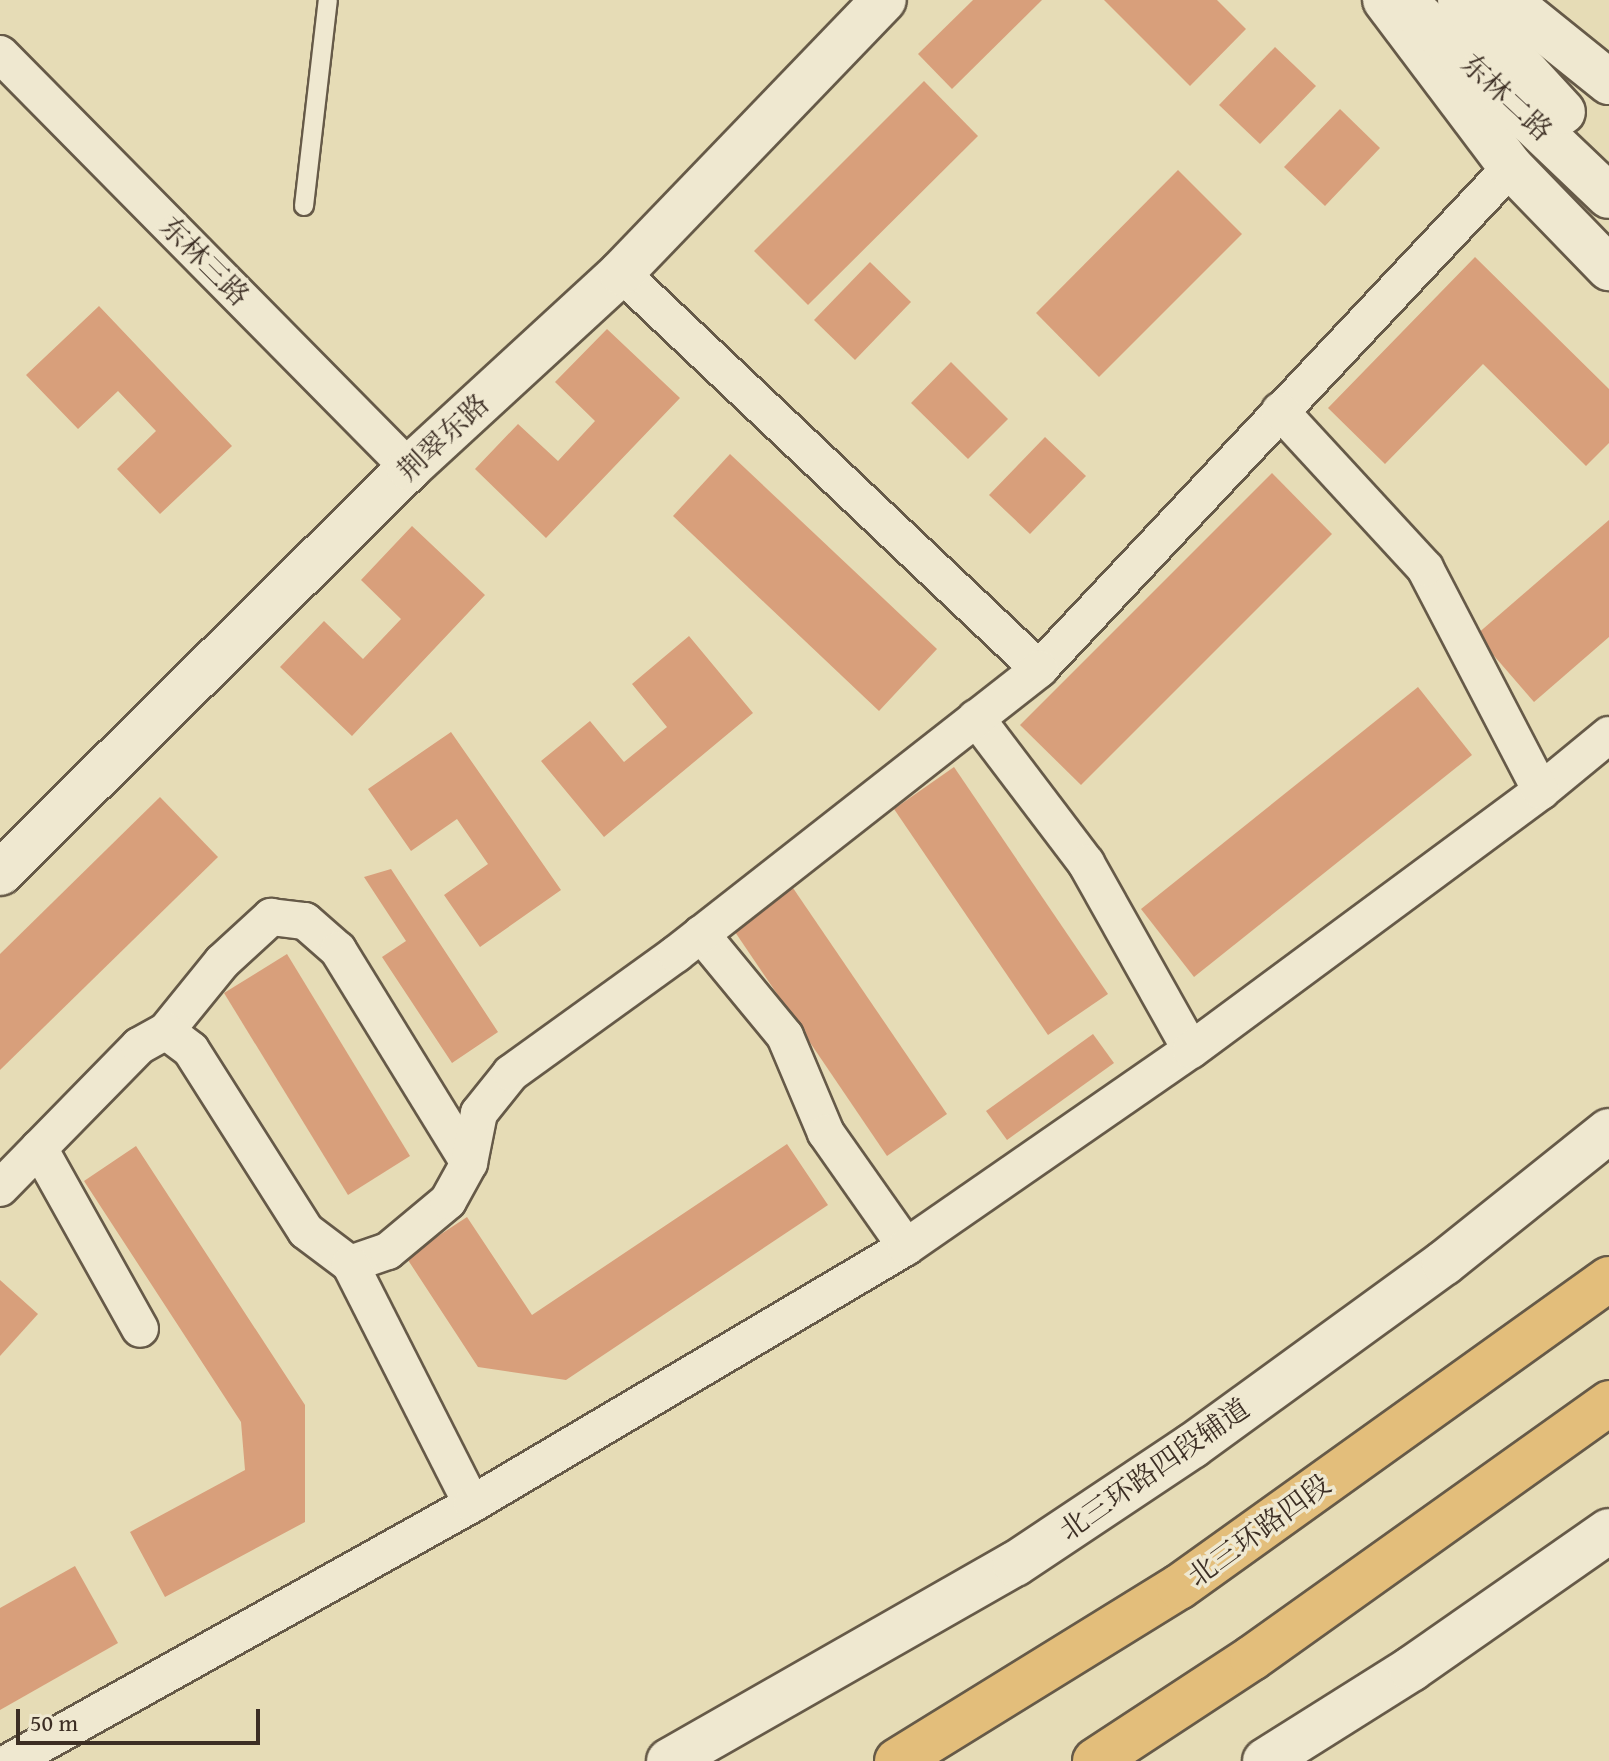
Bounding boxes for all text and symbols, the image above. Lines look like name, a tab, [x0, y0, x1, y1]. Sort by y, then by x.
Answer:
street label: 东林二路	[1455, 47, 1559, 147]
street label: 东林三路	[154, 210, 256, 312]
street label: 荆翠东路	[391, 387, 495, 487]
street label: 北三环路四段辅道	[1053, 1391, 1255, 1547]
street label: 北三环路四段	[1181, 1467, 1337, 1593]
scale bar	[20, 1693, 264, 1743]
text: 50 m	[30, 1705, 78, 1740]

